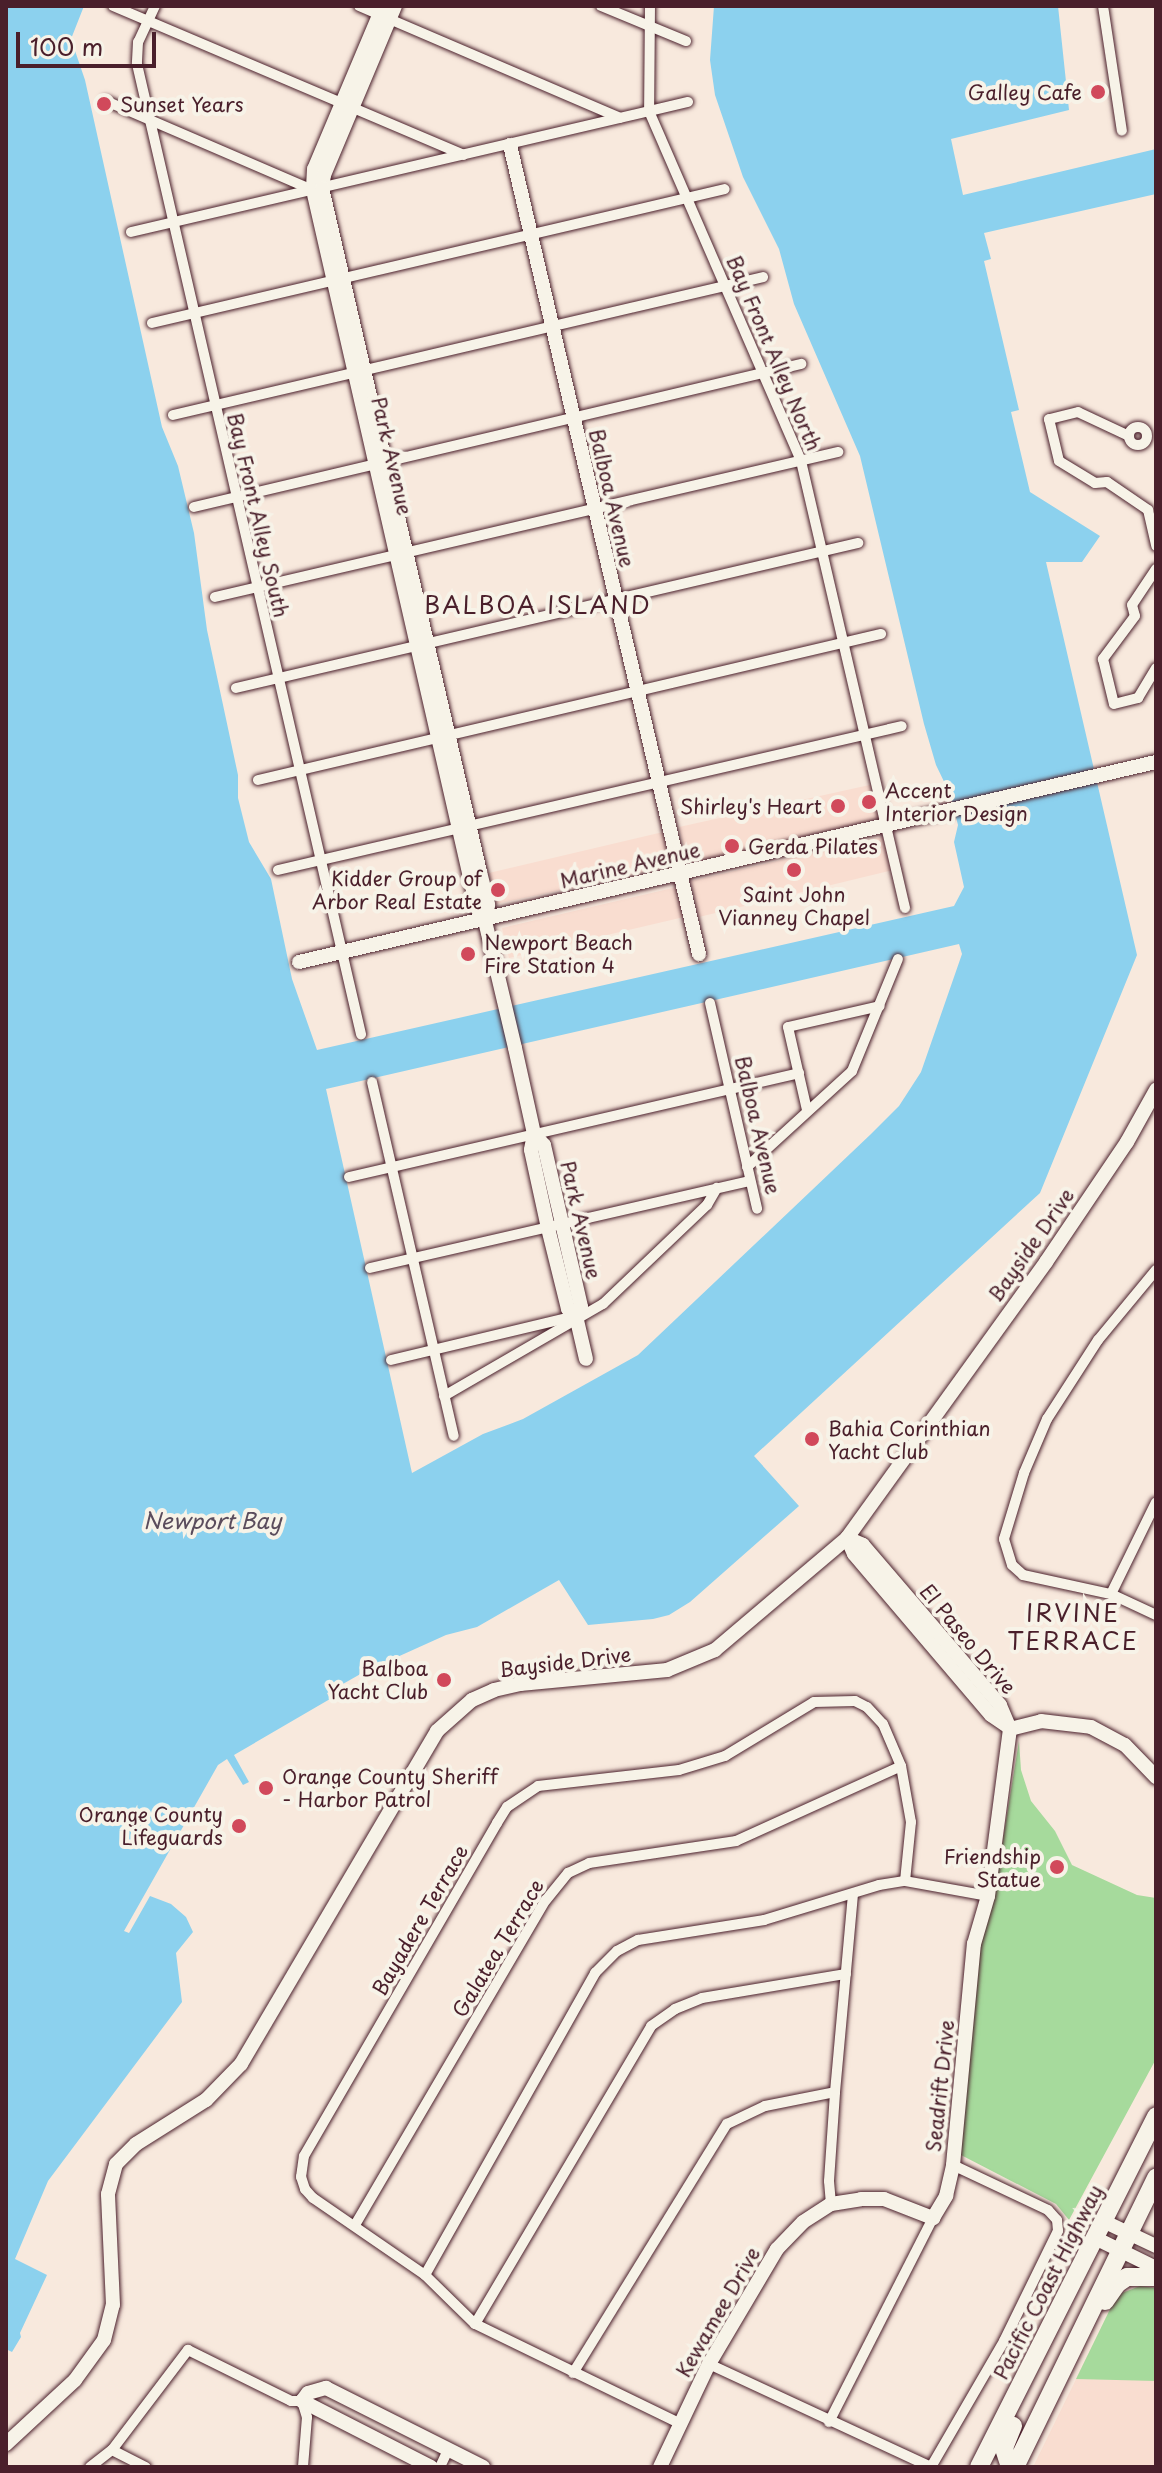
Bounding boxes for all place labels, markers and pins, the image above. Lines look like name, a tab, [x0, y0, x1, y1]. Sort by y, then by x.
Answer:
place label: Galley Cafe	[967, 80, 1082, 104]
marker: Galley Cafe	[1089, 83, 1107, 101]
place label: Sunset Years	[120, 92, 243, 116]
marker: Sunset Years	[95, 95, 113, 113]
place label: Accent Interior Design	[885, 778, 1029, 825]
marker: Accent Interior Design	[860, 793, 878, 811]
place label: Shirley's Heart	[678, 794, 822, 818]
marker: Shirley's Heart	[829, 797, 847, 815]
place label: Gerda Pilates	[748, 834, 877, 858]
marker: Gerda Pilates	[723, 837, 741, 855]
marker: Saint John Vianney Chapel	[785, 861, 803, 879]
place label: Kidder Group of Arbor Real Estate	[311, 866, 482, 913]
marker: Kidder Group of Arbor Real Estate	[489, 881, 507, 899]
place label: Saint John Vianney Chapel	[718, 882, 870, 929]
place label: Newport Beach Fire Station 4	[484, 930, 633, 977]
marker: Newport Beach Fire Station 4	[459, 945, 477, 963]
place label: Bahia Corinthian Yacht Club	[828, 1416, 992, 1463]
marker: Bahia Corinthian Yacht Club	[803, 1430, 821, 1448]
place label: Balboa Yacht Club	[326, 1656, 428, 1703]
marker: Balboa Yacht Club	[435, 1671, 453, 1689]
place label: Orange County Sheriff - Harbor Patrol	[282, 1764, 501, 1811]
marker: Orange County Sheriff - Harbor Patrol	[257, 1779, 275, 1797]
place label: Orange County Lifeguards	[77, 1802, 223, 1849]
marker: Orange County Lifeguards	[230, 1817, 248, 1835]
place label: Friendship Statue	[944, 1844, 1041, 1891]
marker: Friendship Statue	[1048, 1858, 1066, 1876]

